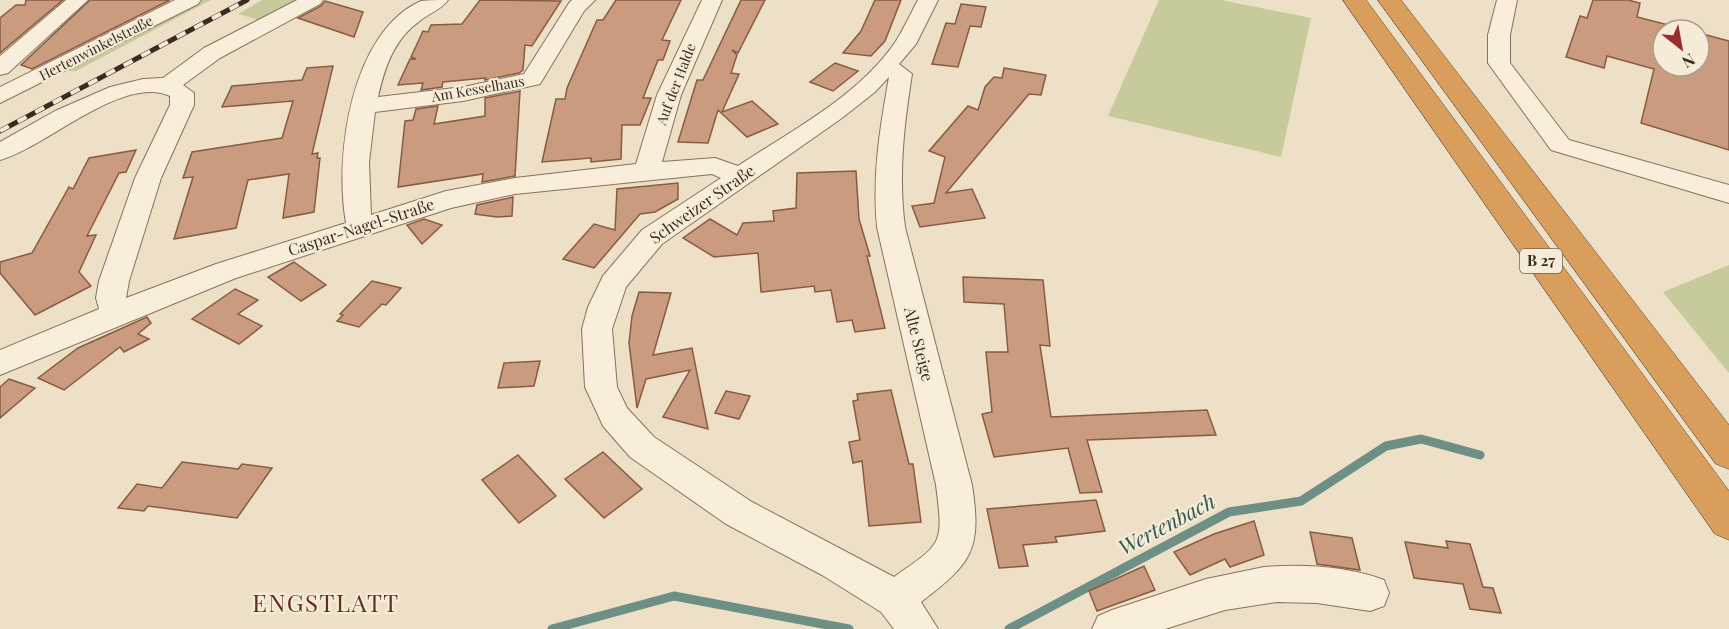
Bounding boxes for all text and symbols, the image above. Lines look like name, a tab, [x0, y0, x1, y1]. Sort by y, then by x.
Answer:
street label: Hertenwinkelstraße	[36, 11, 156, 84]
north arrow	[1651, 18, 1711, 78]
street label: Auf der Halde	[651, 40, 700, 128]
text: N	[1678, 49, 1699, 73]
street label: Am Kesselhaus	[429, 71, 526, 106]
street label: Schweizer Straße	[645, 159, 759, 248]
street label: Caspar-Nagel-Straße	[285, 193, 437, 260]
road number: B 27	[1520, 249, 1562, 273]
street label: Alte Steige	[900, 304, 939, 383]
water label: Wertenbach	[1113, 486, 1219, 560]
district label: ENGSTLATT	[252, 586, 400, 618]

